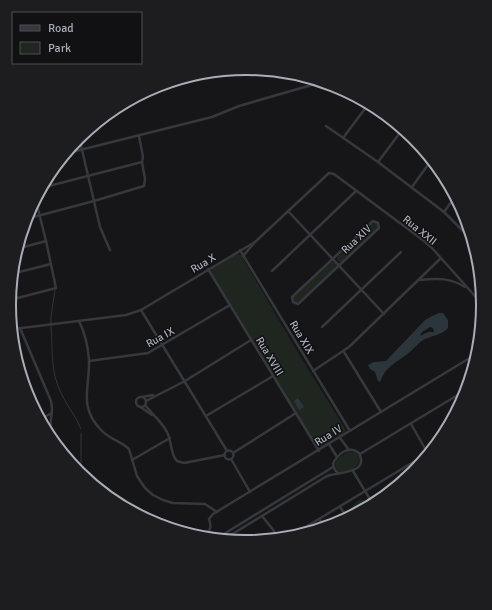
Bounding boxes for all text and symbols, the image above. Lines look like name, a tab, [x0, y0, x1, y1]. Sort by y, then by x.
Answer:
legend	[12, 12, 142, 64]
text: Road	[48, 21, 74, 36]
text: Park	[48, 41, 71, 56]
street label: Rua XXII	[400, 213, 439, 248]
street label: Rua XIV	[339, 222, 375, 257]
street label: Rua X	[188, 251, 219, 276]
street label: Rua XIX	[287, 318, 317, 357]
street label: Rua IX	[144, 324, 177, 350]
street label: Rua XVIII	[253, 335, 286, 378]
street label: Rua IV	[312, 422, 345, 449]

